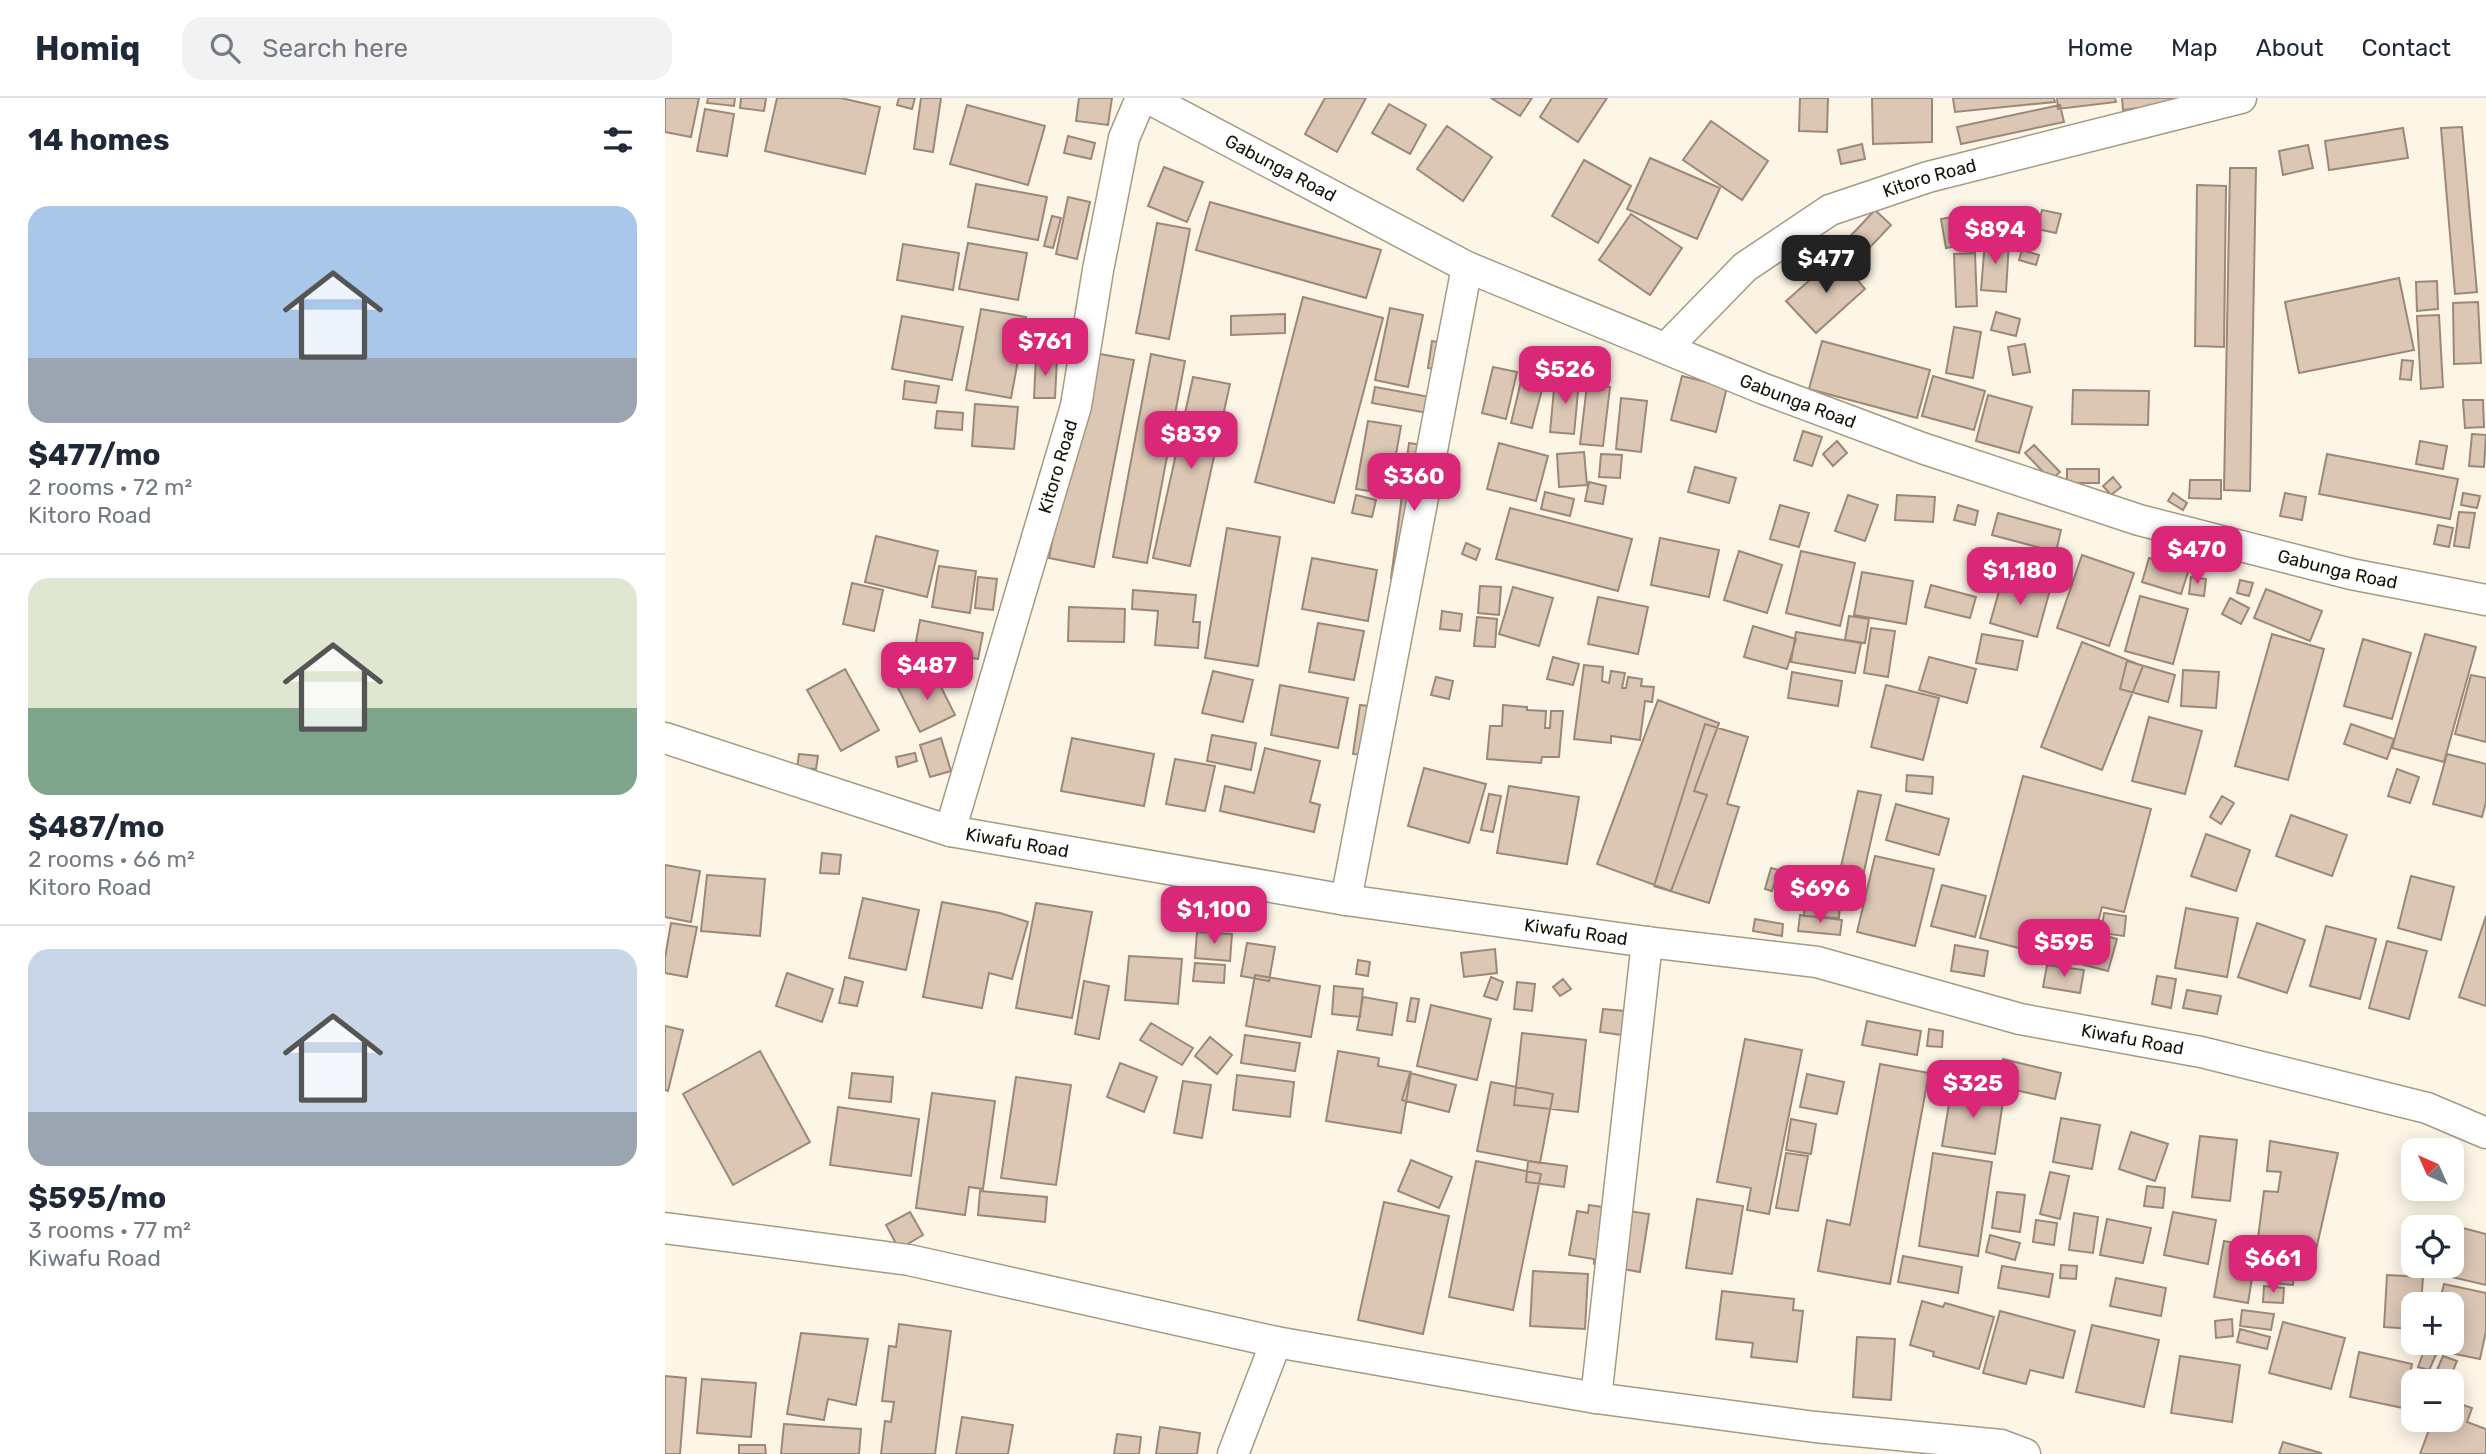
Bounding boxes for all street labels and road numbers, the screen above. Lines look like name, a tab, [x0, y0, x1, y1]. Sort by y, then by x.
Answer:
street label: Gabunga Road	[1221, 130, 1340, 207]
street label: Kitoro Road	[1880, 154, 1979, 203]
street label: Gabunga Road	[1736, 369, 1859, 433]
street label: Kitoro Road	[1034, 417, 1082, 516]
street label: Gabunga Road	[2275, 545, 2399, 594]
street label: Kiwafu Road	[964, 823, 1070, 862]
street label: Kiwafu Road	[1523, 914, 1629, 950]
street label: Kiwafu Road	[2079, 1019, 2186, 1060]

